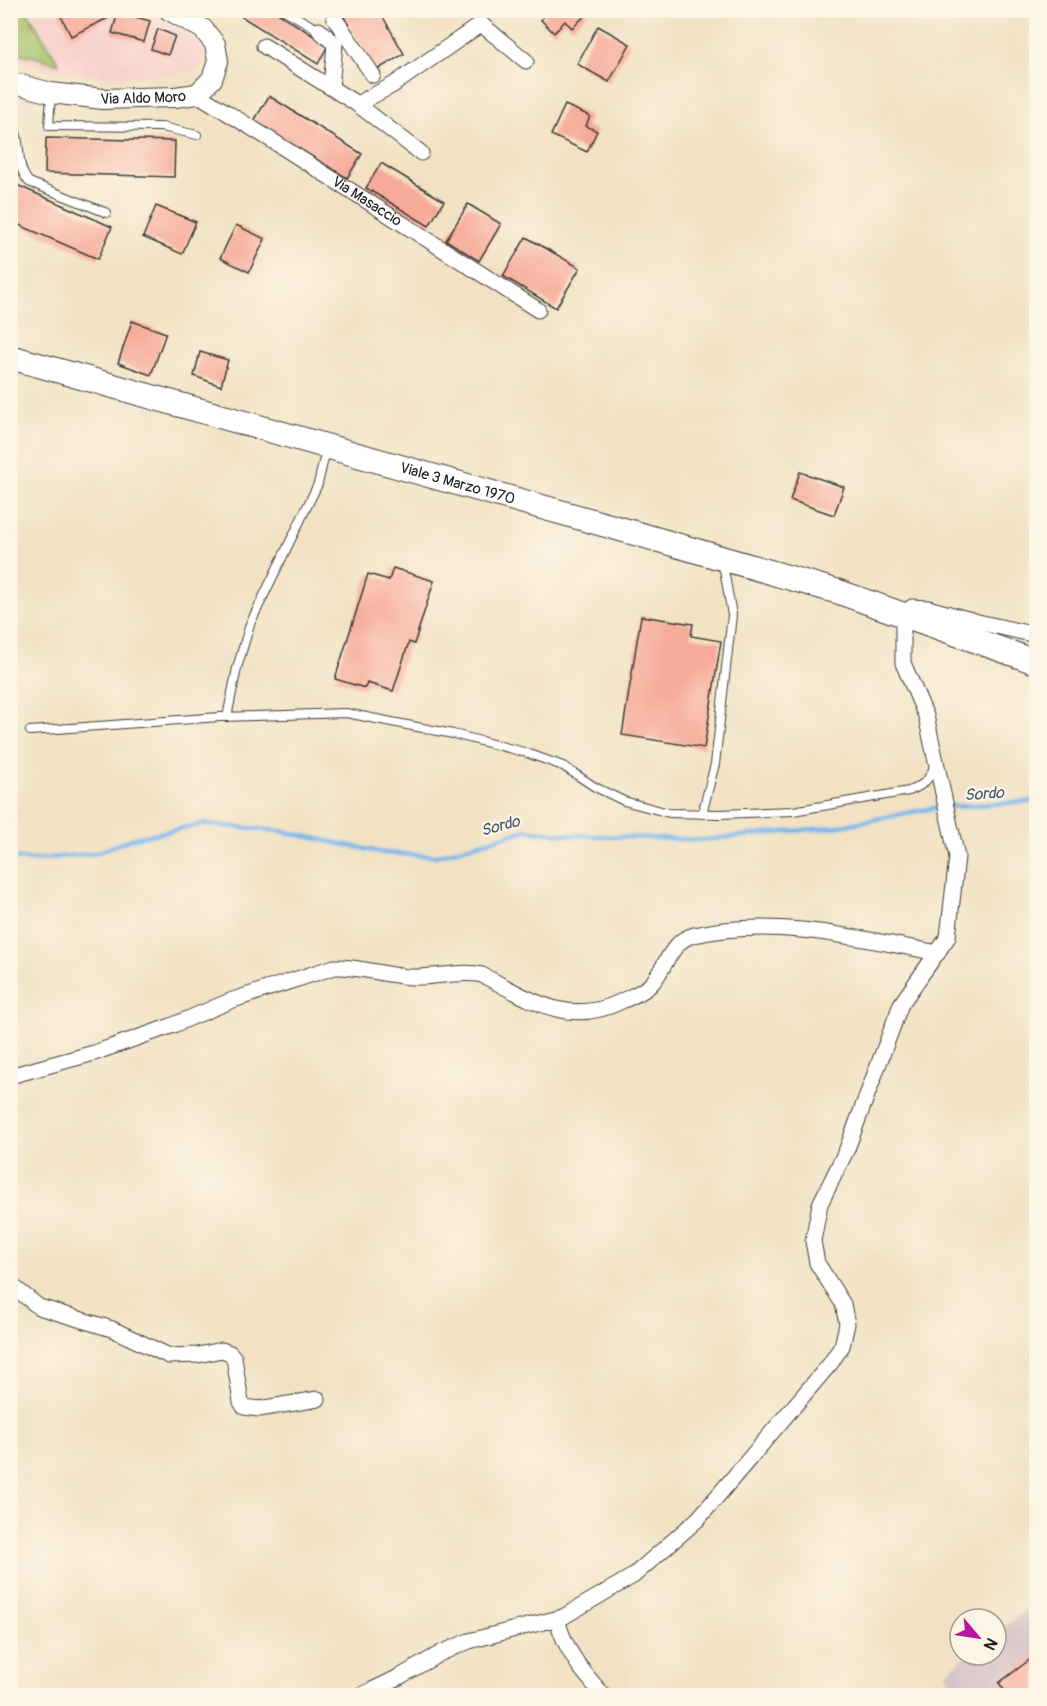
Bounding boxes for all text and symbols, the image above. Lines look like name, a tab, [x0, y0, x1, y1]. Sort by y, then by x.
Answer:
street label: Via Aldo Moro	[100, 87, 187, 109]
street label: Via Masaccio	[328, 172, 405, 231]
street label: Viale 3 Marzo 1970	[398, 458, 517, 509]
water label: Sordo	[964, 783, 1006, 805]
water label: Sordo	[479, 811, 523, 841]
north arrow	[948, 1607, 1008, 1667]
text: N	[979, 1634, 1002, 1654]

